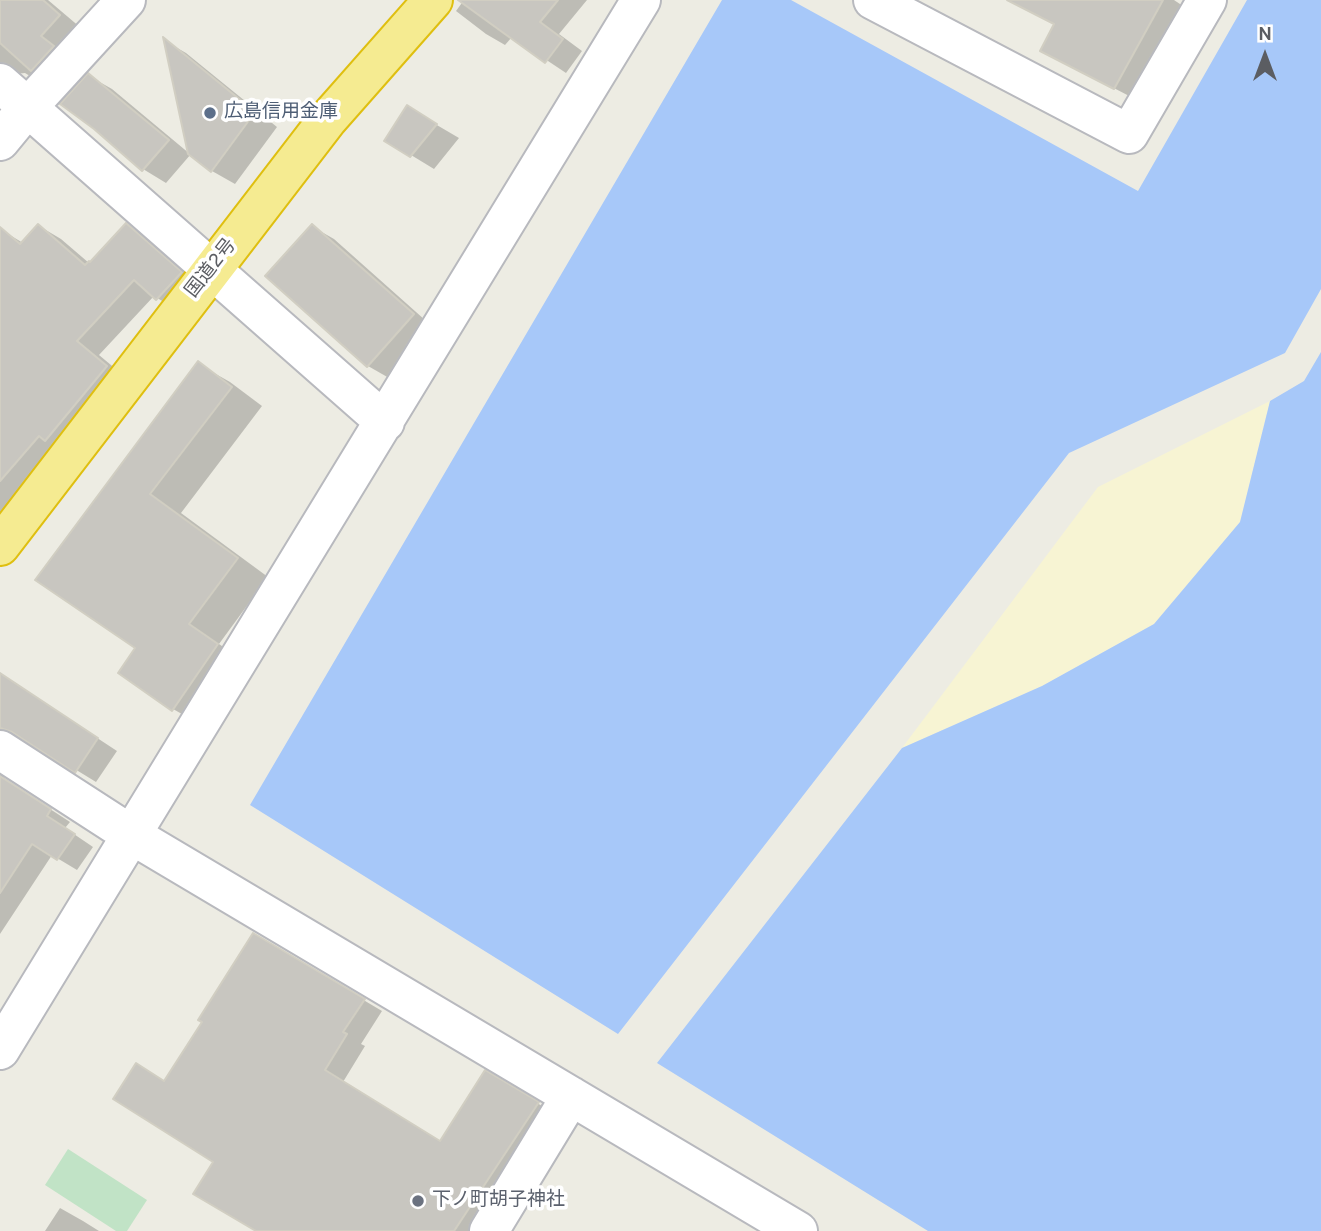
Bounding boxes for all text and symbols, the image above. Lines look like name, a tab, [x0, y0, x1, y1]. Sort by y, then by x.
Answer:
north arrow	[1230, 21, 1300, 91]
text: N	[1258, 23, 1272, 47]
place label: 広島信用金庫	[224, 102, 338, 124]
marker: 広島信用金庫	[202, 105, 218, 121]
street label: 国道2号	[182, 235, 242, 303]
place label: 下ノ町胡子神社	[432, 1190, 565, 1212]
marker: 下ノ町胡子神社	[410, 1193, 426, 1209]

